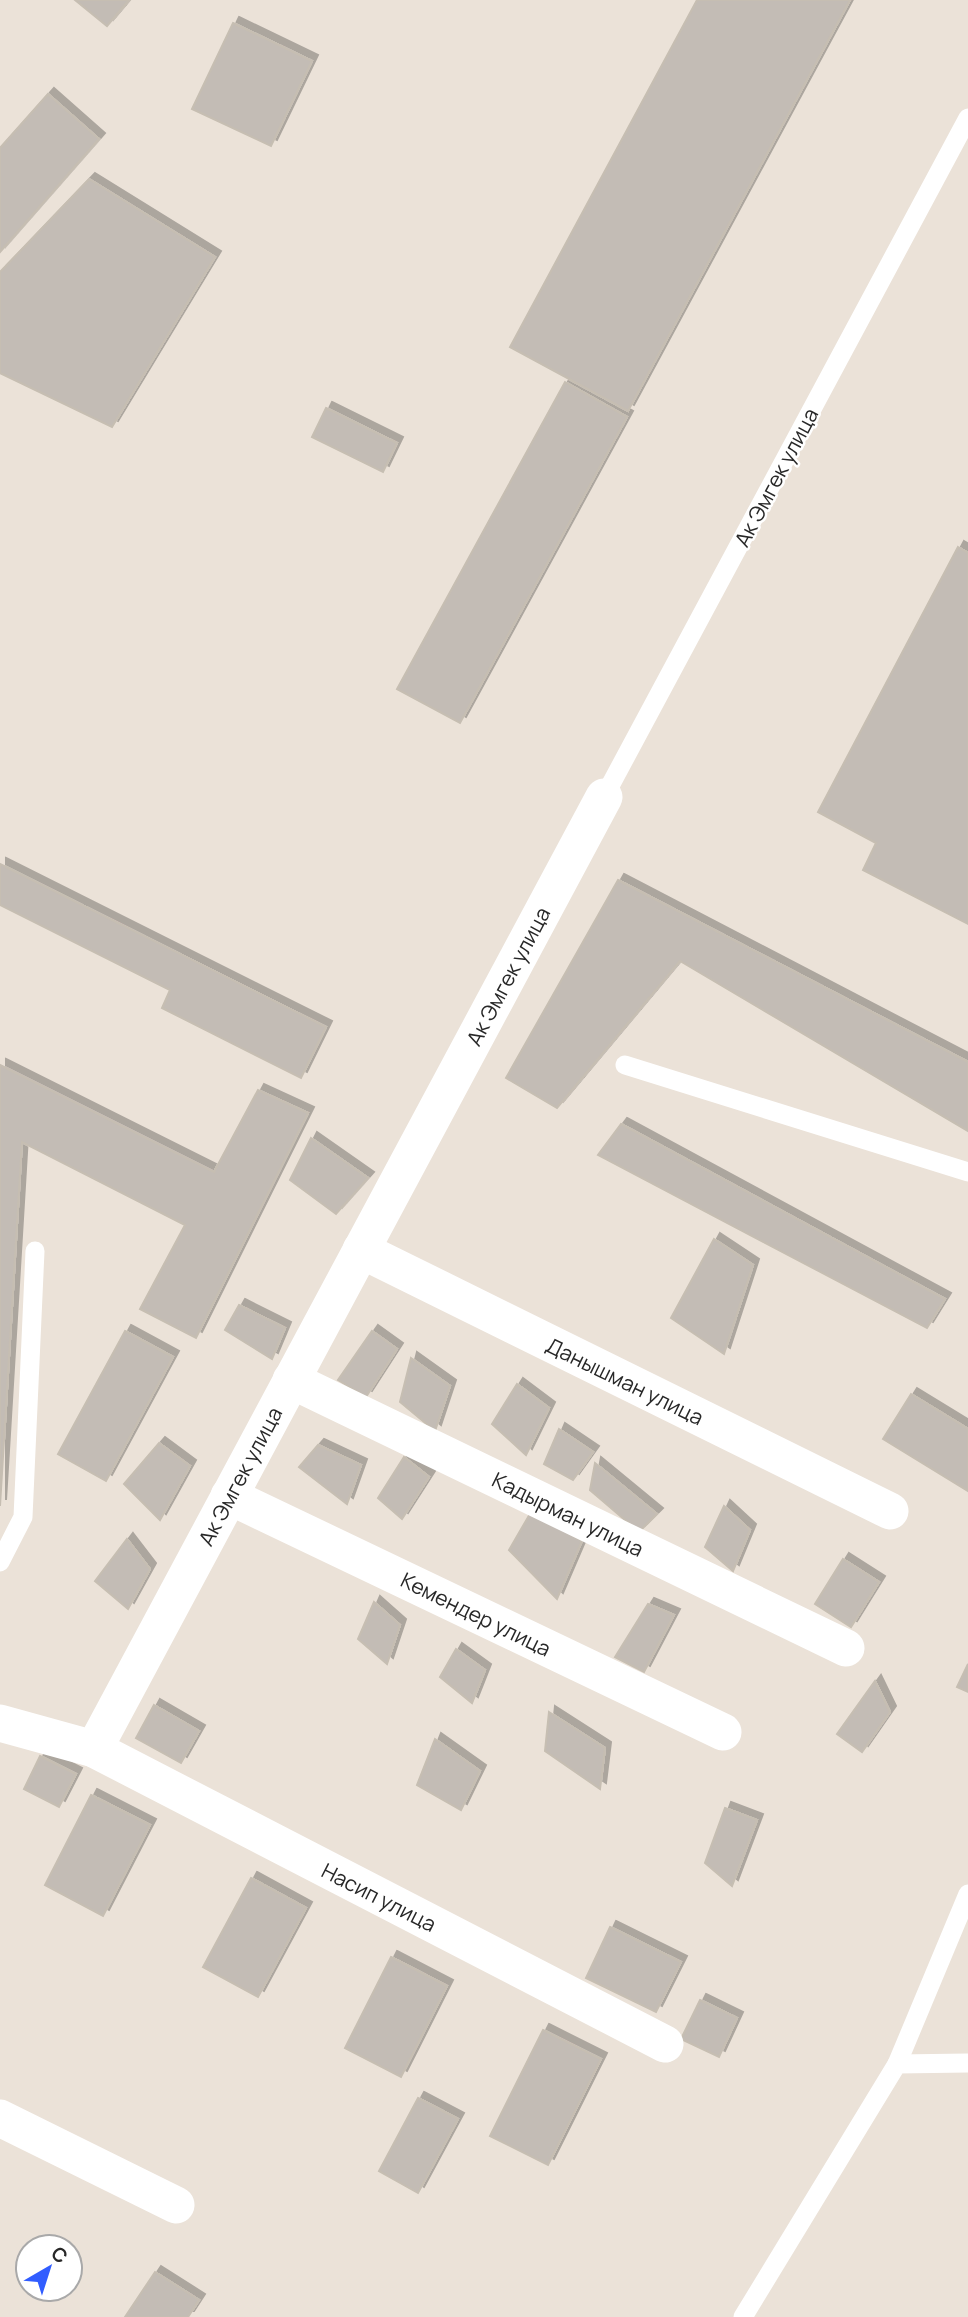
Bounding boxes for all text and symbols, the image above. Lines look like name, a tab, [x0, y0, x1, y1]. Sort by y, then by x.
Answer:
street label: Ак Эмгек улица	[728, 403, 824, 551]
street label: Ак Эмгек улица	[460, 902, 556, 1050]
street label: Данышман улица	[542, 1331, 708, 1431]
street label: Ак Эмгек улица	[192, 1402, 288, 1550]
street label: Кадырман улица	[488, 1465, 648, 1563]
street label: Кемендер улица	[396, 1566, 556, 1662]
street label: Насип улица	[317, 1856, 441, 1938]
north arrow	[14, 2233, 84, 2303]
text: С	[46, 2240, 73, 2269]

